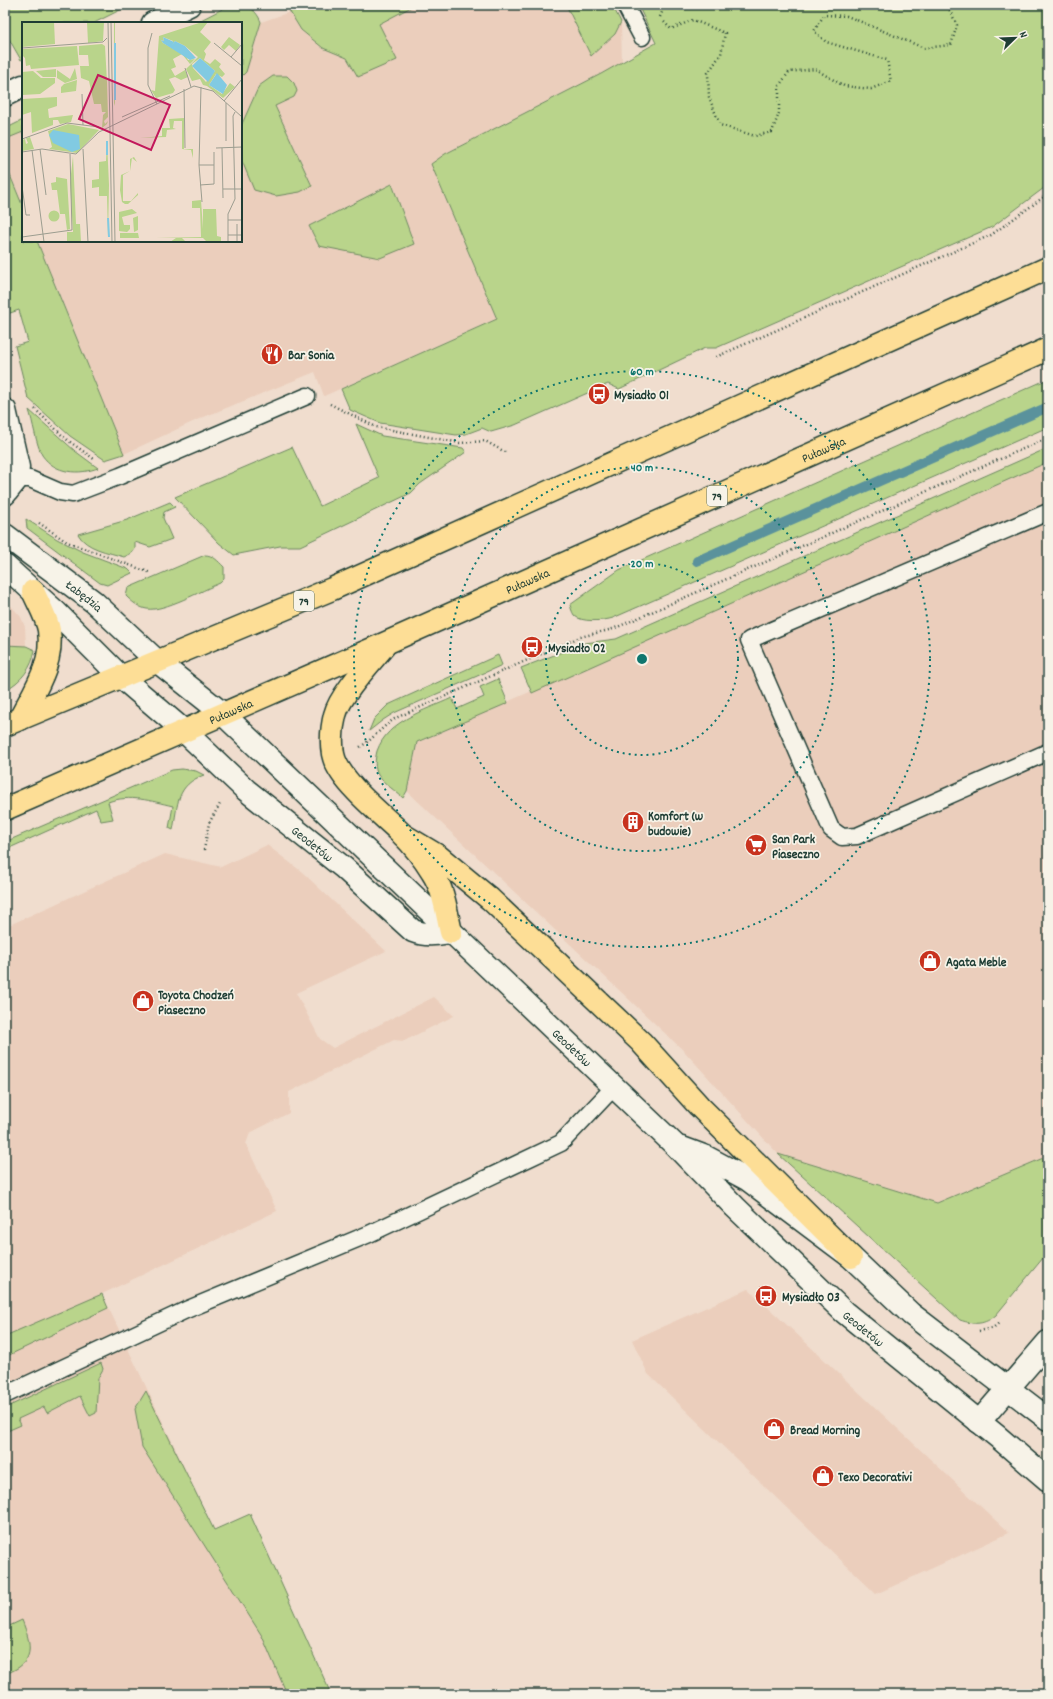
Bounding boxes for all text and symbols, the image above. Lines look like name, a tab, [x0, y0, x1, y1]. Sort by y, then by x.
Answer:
north arrow	[995, 18, 1035, 58]
inset map	[22, 22, 242, 242]
text: N	[1014, 29, 1031, 41]
restaurant icon: Bar Sonia	[259, 341, 285, 367]
place label: Bar Sonia	[288, 347, 335, 366]
text: 60 m	[630, 364, 654, 381]
bus stop icon: Mysiadło 01	[586, 381, 612, 407]
place label: Mysiadło 01	[614, 387, 669, 406]
street label: Puławska	[799, 433, 850, 469]
text: 40 m	[631, 460, 653, 477]
road number: 79	[707, 486, 727, 506]
text: 20 m	[631, 556, 653, 573]
street label: Puławska	[503, 564, 554, 601]
street label: Łabędzia	[60, 576, 107, 618]
road number: 79	[294, 591, 314, 611]
bus stop icon: Mysiadło 02	[519, 634, 545, 660]
place label: Mysiadło 02	[548, 640, 606, 659]
centre of rings	[635, 652, 649, 666]
street label: Puławska	[207, 695, 257, 731]
place label: Komfort (w budowie)	[648, 808, 704, 842]
building icon: Komfort (w budowie)	[620, 809, 646, 835]
street label: Geodetów	[286, 822, 336, 868]
place label: San Park Piaseczno	[772, 831, 820, 865]
supermarket icon: San Park Piaseczno	[743, 832, 769, 858]
shop icon: Agata Meble	[917, 948, 943, 974]
place label: Agata Meble	[946, 954, 1007, 973]
place label: Toyota Chodzeń Piaseczno	[158, 987, 234, 1021]
shop icon: Toyota Chodzeń Piaseczno	[130, 988, 156, 1014]
street label: Geodetów	[546, 1025, 595, 1073]
bus stop icon: Mysiadło 03	[753, 1283, 779, 1309]
place label: Mysiadło 03	[782, 1289, 840, 1308]
street label: Geodetów	[837, 1307, 887, 1353]
shop icon: Bread Morning	[761, 1416, 787, 1442]
place label: Bread Morning	[790, 1422, 860, 1441]
shop icon: Texo Decorativi	[810, 1463, 836, 1489]
place label: Texo Decorativi	[838, 1469, 912, 1488]

